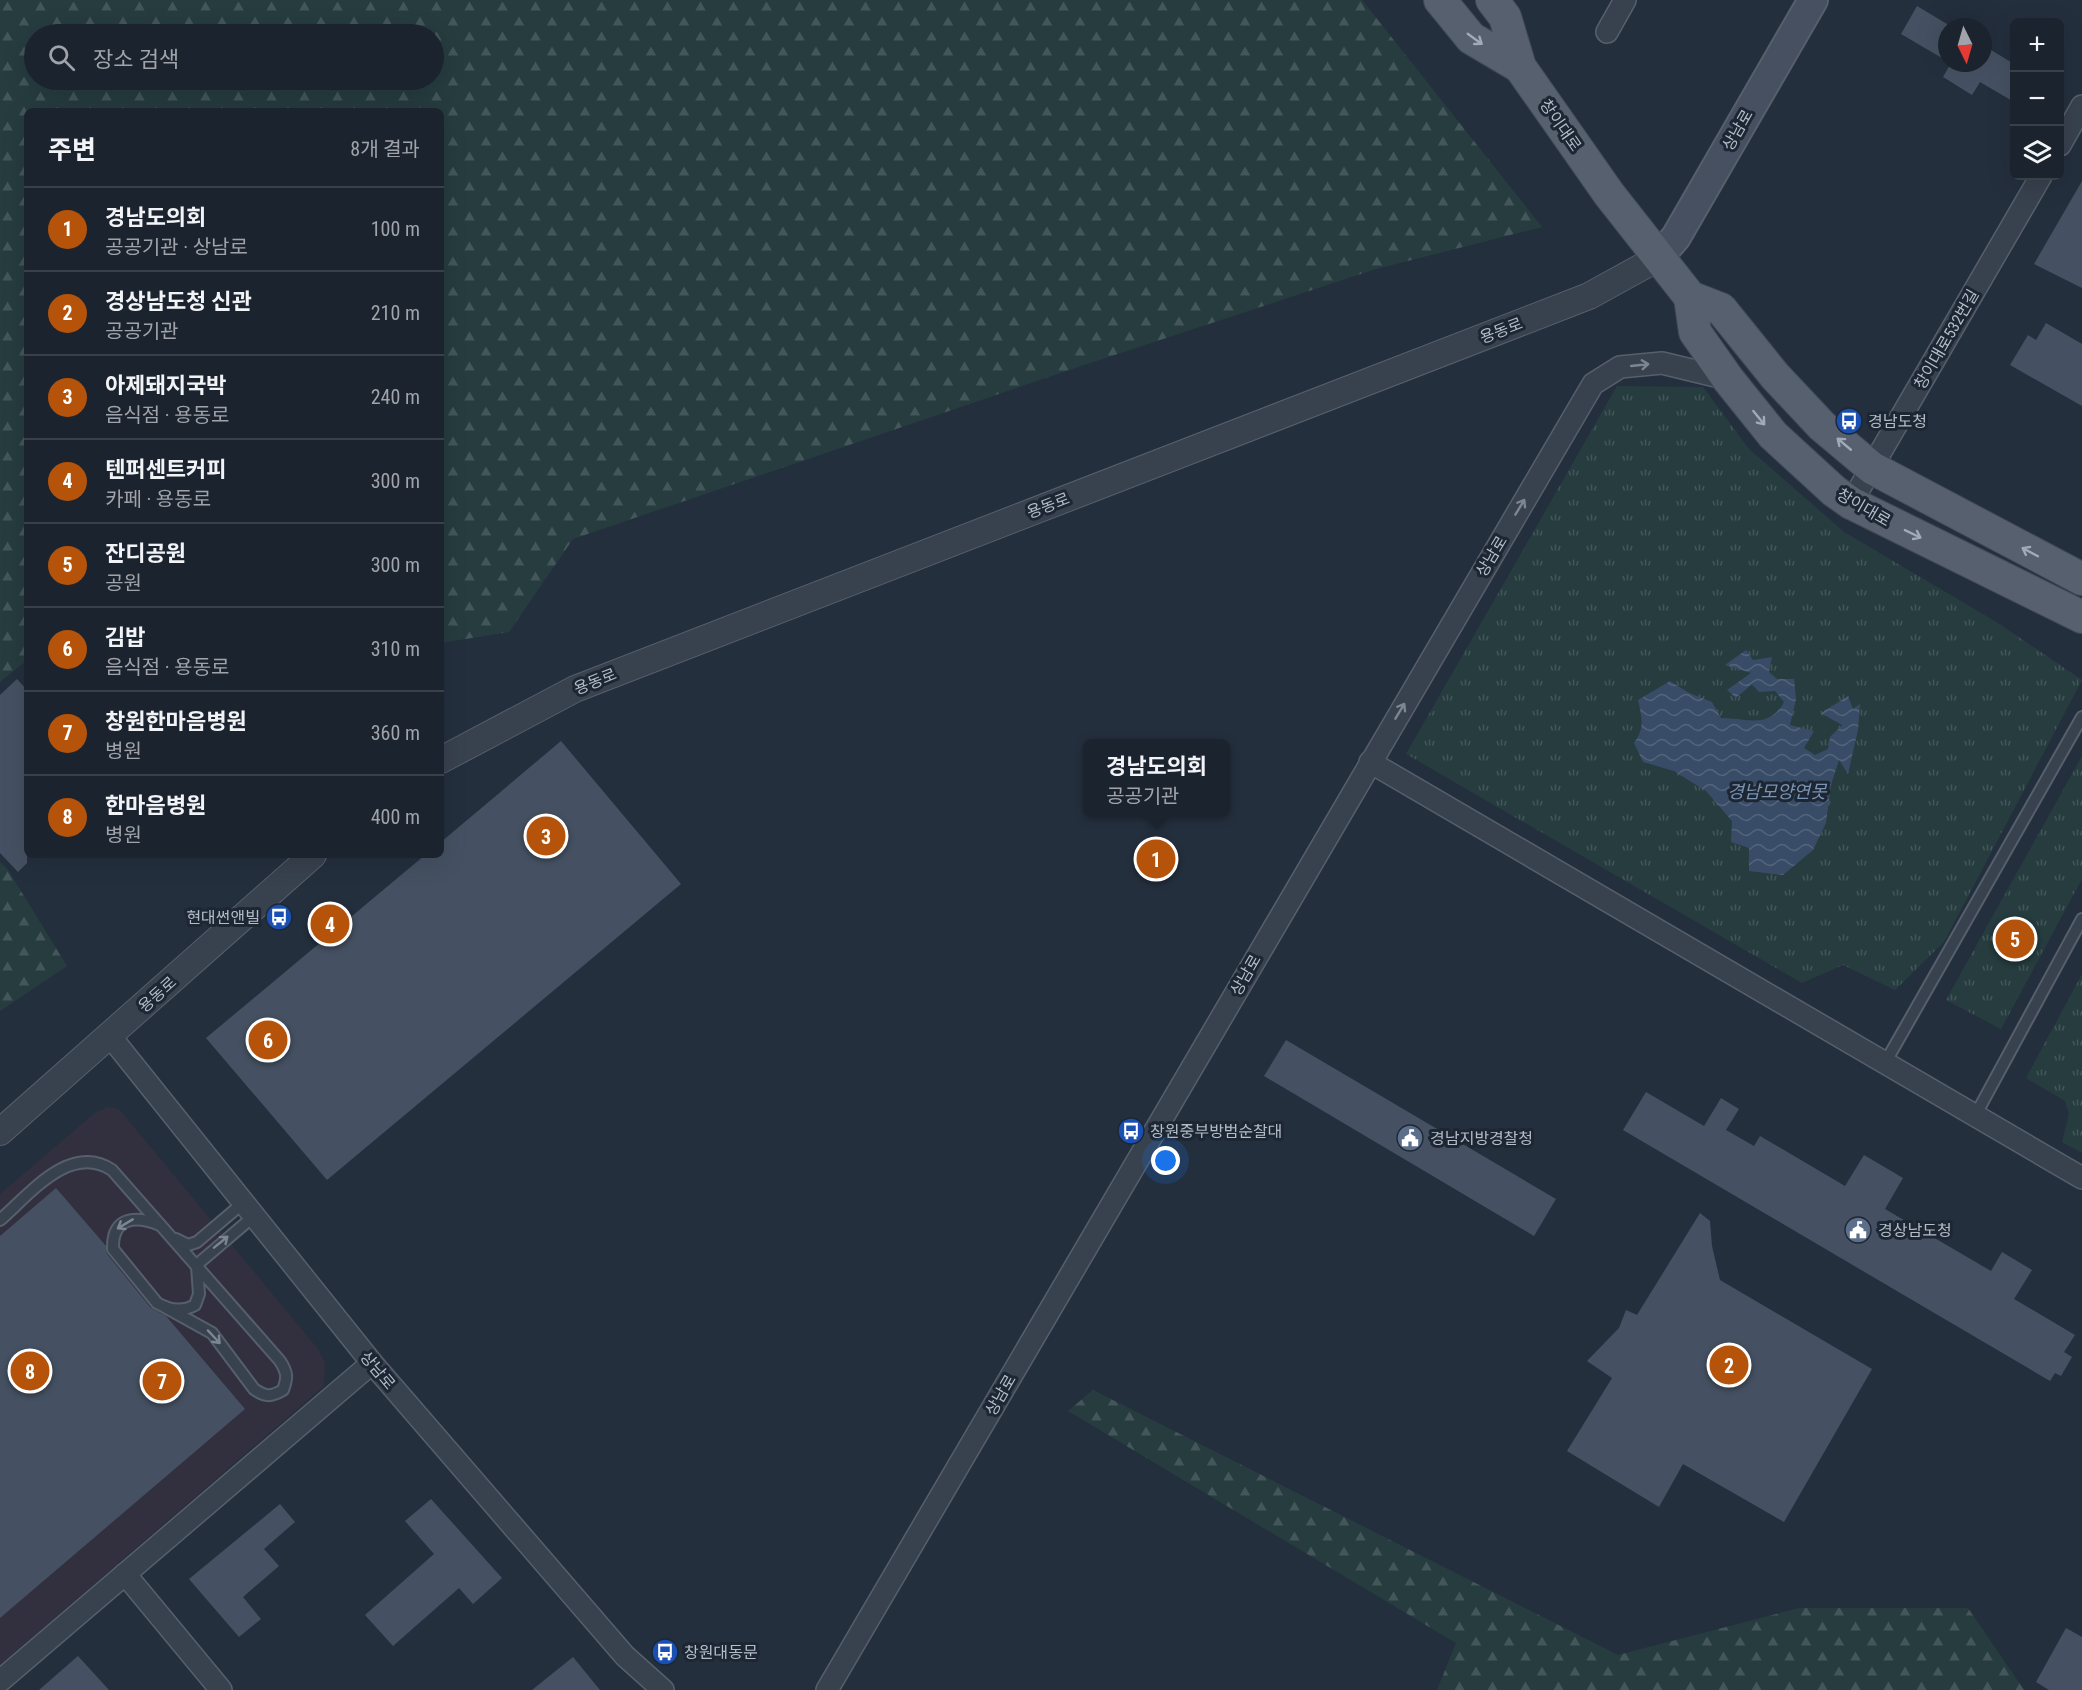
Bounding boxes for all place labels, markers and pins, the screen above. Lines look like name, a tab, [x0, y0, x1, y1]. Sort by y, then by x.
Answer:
bus stop icon: 경남도청	[1834, 406, 1864, 436]
place label: 경남도청	[1868, 412, 1927, 431]
pin: 3	[526, 814, 566, 858]
pin: 1	[1136, 836, 1176, 882]
bus stop icon: 현대썬앤빌	[264, 902, 294, 932]
pin: 4	[310, 902, 350, 946]
place label: 현대썬앤빌	[186, 908, 260, 927]
pin: 5	[1996, 916, 2034, 962]
pin: 6	[248, 1018, 288, 1062]
bus stop icon: 창원중부방범순찰대	[1116, 1116, 1146, 1146]
place label: 창원중부방범순찰대	[1150, 1122, 1282, 1141]
public building icon: 경남지방경찰청	[1395, 1123, 1425, 1153]
place label: 경남지방경찰청	[1430, 1129, 1533, 1148]
public building icon: 경상남도청	[1843, 1215, 1873, 1245]
place label: 경상남도청	[1878, 1221, 1952, 1240]
pin: 2	[1710, 1342, 1748, 1388]
pin: 8	[10, 1348, 50, 1394]
pin: 7	[142, 1358, 182, 1404]
bus stop icon: 창원대동문	[650, 1637, 680, 1667]
place label: 창원대동문	[684, 1643, 758, 1662]

